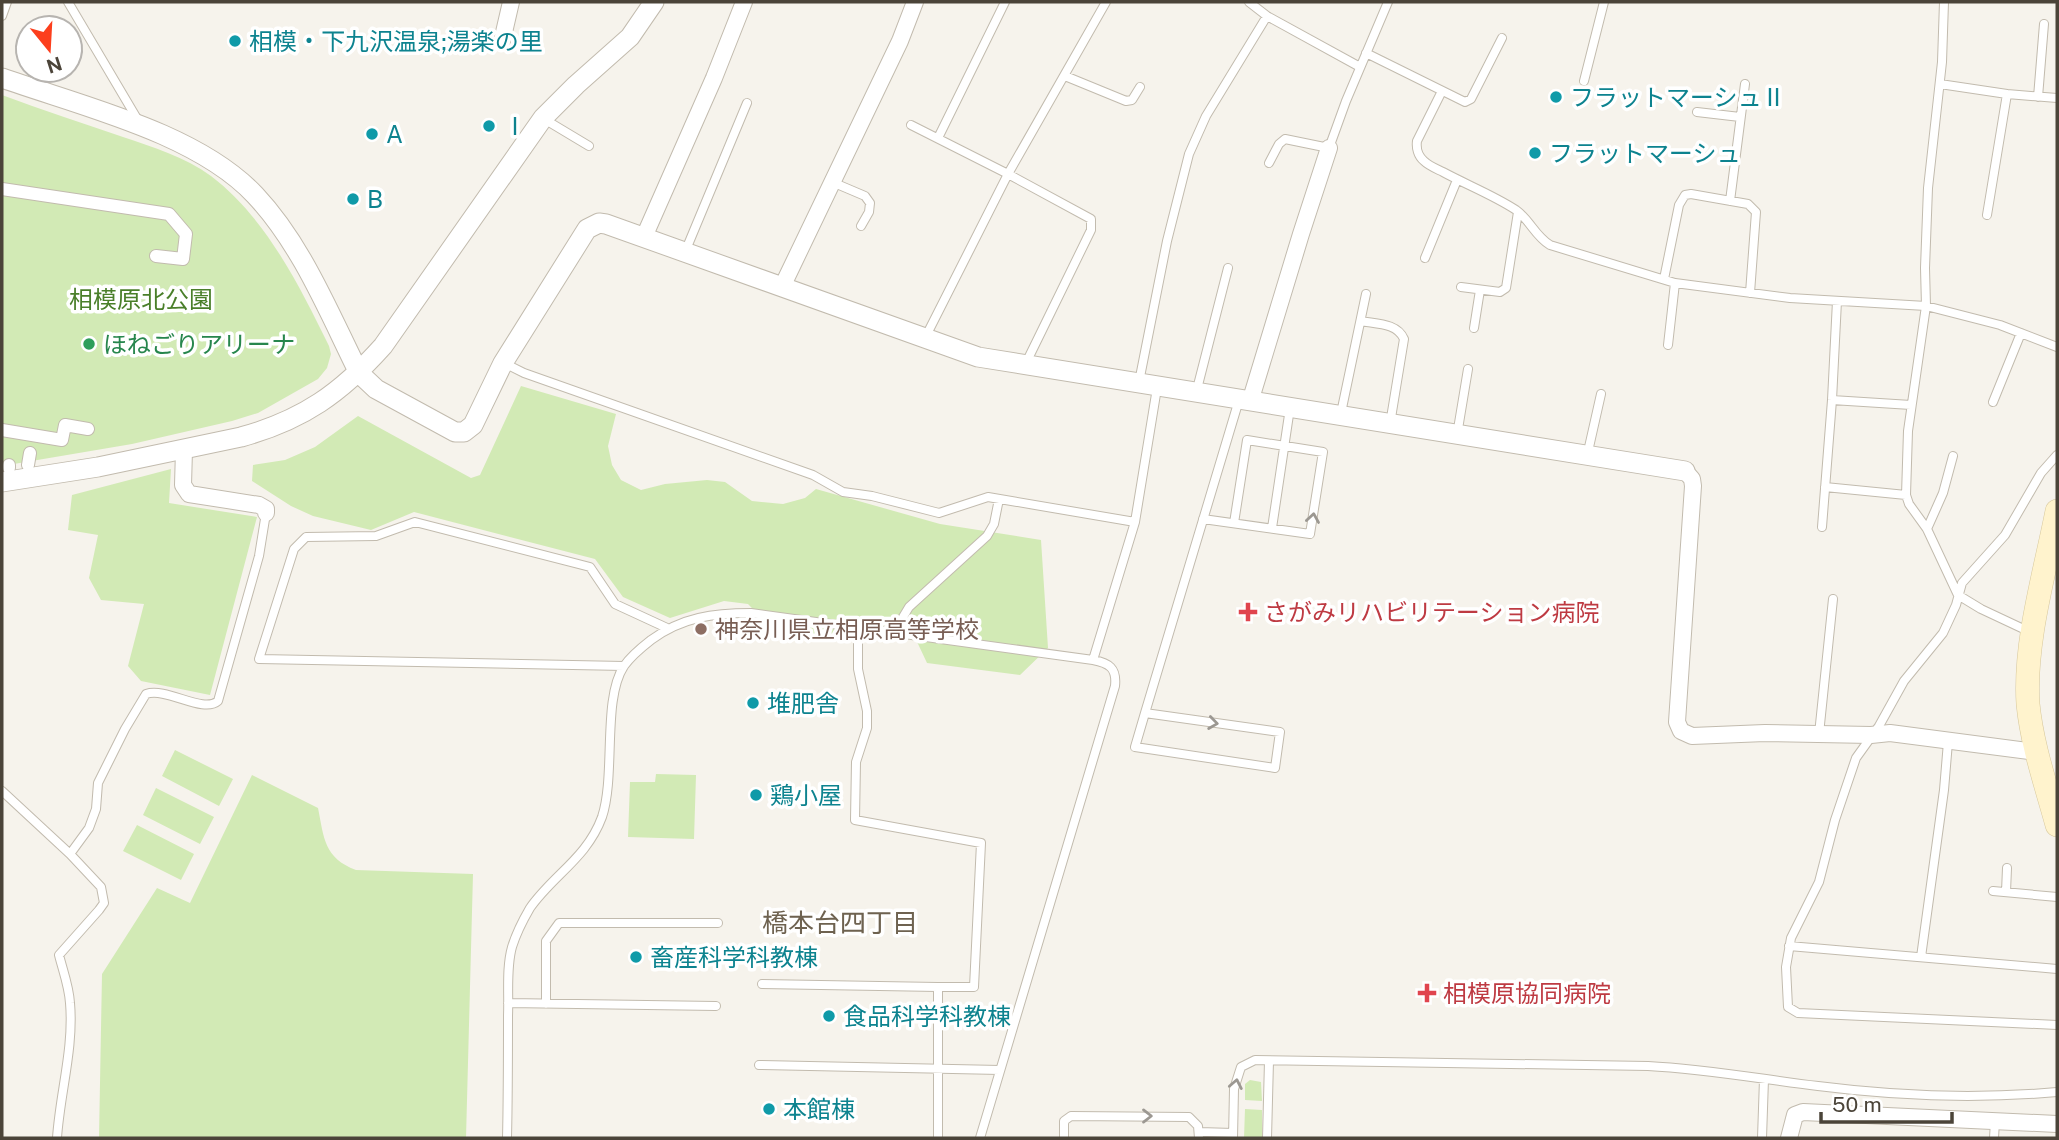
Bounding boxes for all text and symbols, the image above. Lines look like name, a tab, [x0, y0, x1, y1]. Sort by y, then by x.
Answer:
north arrow	[14, 14, 84, 84]
place label: 相模・下九沢温泉;湯楽の里	[249, 27, 543, 55]
marker: 相模・下九沢温泉;湯楽の里	[227, 33, 243, 49]
text: N	[44, 52, 65, 78]
place label: フラットマーシュⅡ	[1570, 83, 1786, 111]
marker: フラットマーシュⅡ	[1548, 89, 1564, 105]
place label: Ⅰ	[503, 112, 527, 140]
marker: Ⅰ	[481, 118, 497, 134]
place label: A	[386, 120, 403, 148]
marker: A	[364, 126, 380, 142]
place label: フラットマーシュ	[1549, 139, 1741, 167]
marker: フラットマーシュ	[1527, 145, 1543, 161]
place label: B	[367, 185, 383, 213]
marker: B	[345, 191, 361, 207]
park label: 相模原北公園	[69, 285, 213, 313]
place label: ほねごりアリーナ	[103, 330, 295, 358]
marker: ほねごりアリーナ	[81, 336, 97, 352]
one-way arrow	[1305, 512, 1320, 524]
place label: さがみリハビリテーション病院	[1264, 598, 1600, 626]
marker: さがみリハビリテーション病院	[1238, 602, 1258, 622]
place label: 神奈川県立相原高等学校	[715, 615, 979, 643]
marker: 神奈川県立相原高等学校	[693, 621, 709, 637]
place label: 堆肥舎	[767, 689, 839, 717]
marker: 堆肥舎	[745, 695, 761, 711]
one-way arrow	[1207, 715, 1219, 730]
place label: 鶏小屋	[770, 781, 842, 809]
marker: 鶏小屋	[748, 787, 764, 803]
district label: 橋本台四丁目	[762, 907, 918, 938]
place label: 畜産科学科教棟	[650, 943, 818, 971]
marker: 畜産科学科教棟	[628, 949, 644, 965]
place label: 相模原協同病院	[1443, 979, 1611, 1007]
marker: 相模原協同病院	[1417, 983, 1437, 1003]
place label: 食品科学科教棟	[843, 1002, 1011, 1030]
marker: 食品科学科教棟	[821, 1008, 837, 1024]
one-way arrow	[1228, 1078, 1243, 1090]
scale bar	[1821, 1080, 1952, 1124]
text: 50 m	[1832, 1092, 1882, 1117]
place label: 本館棟	[783, 1095, 855, 1123]
marker: 本館棟	[761, 1101, 777, 1117]
one-way arrow	[1143, 1108, 1153, 1124]

